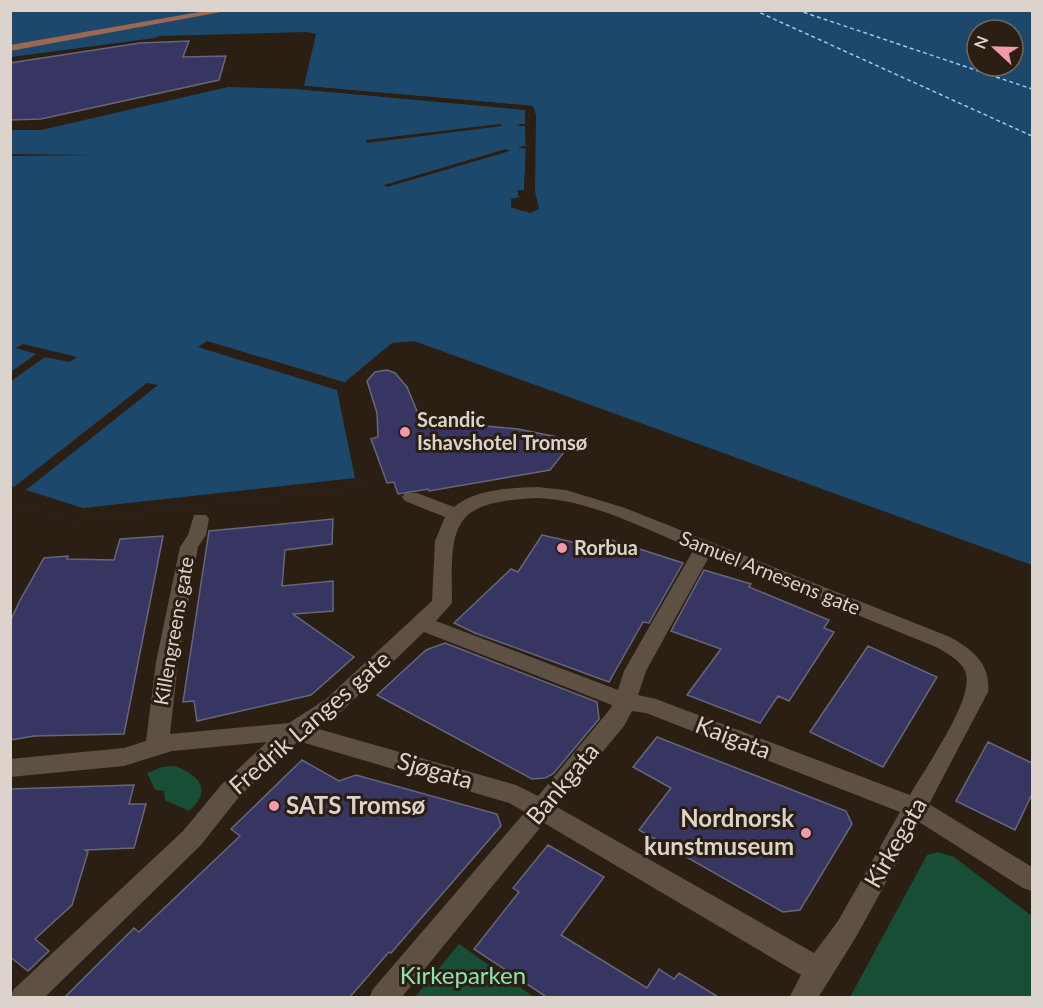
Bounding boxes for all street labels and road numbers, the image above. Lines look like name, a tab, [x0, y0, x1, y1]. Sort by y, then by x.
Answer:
street label: Samuel Arnesens gate	[677, 525, 864, 619]
street label: Killengreens gate	[148, 555, 198, 707]
street label: Fredrik Langes gate	[222, 644, 396, 800]
street label: Kaigata	[692, 709, 775, 764]
street label: Bankgata	[519, 736, 604, 830]
street label: Sjøgata	[394, 745, 476, 794]
street label: Kirkegata	[857, 792, 932, 893]

